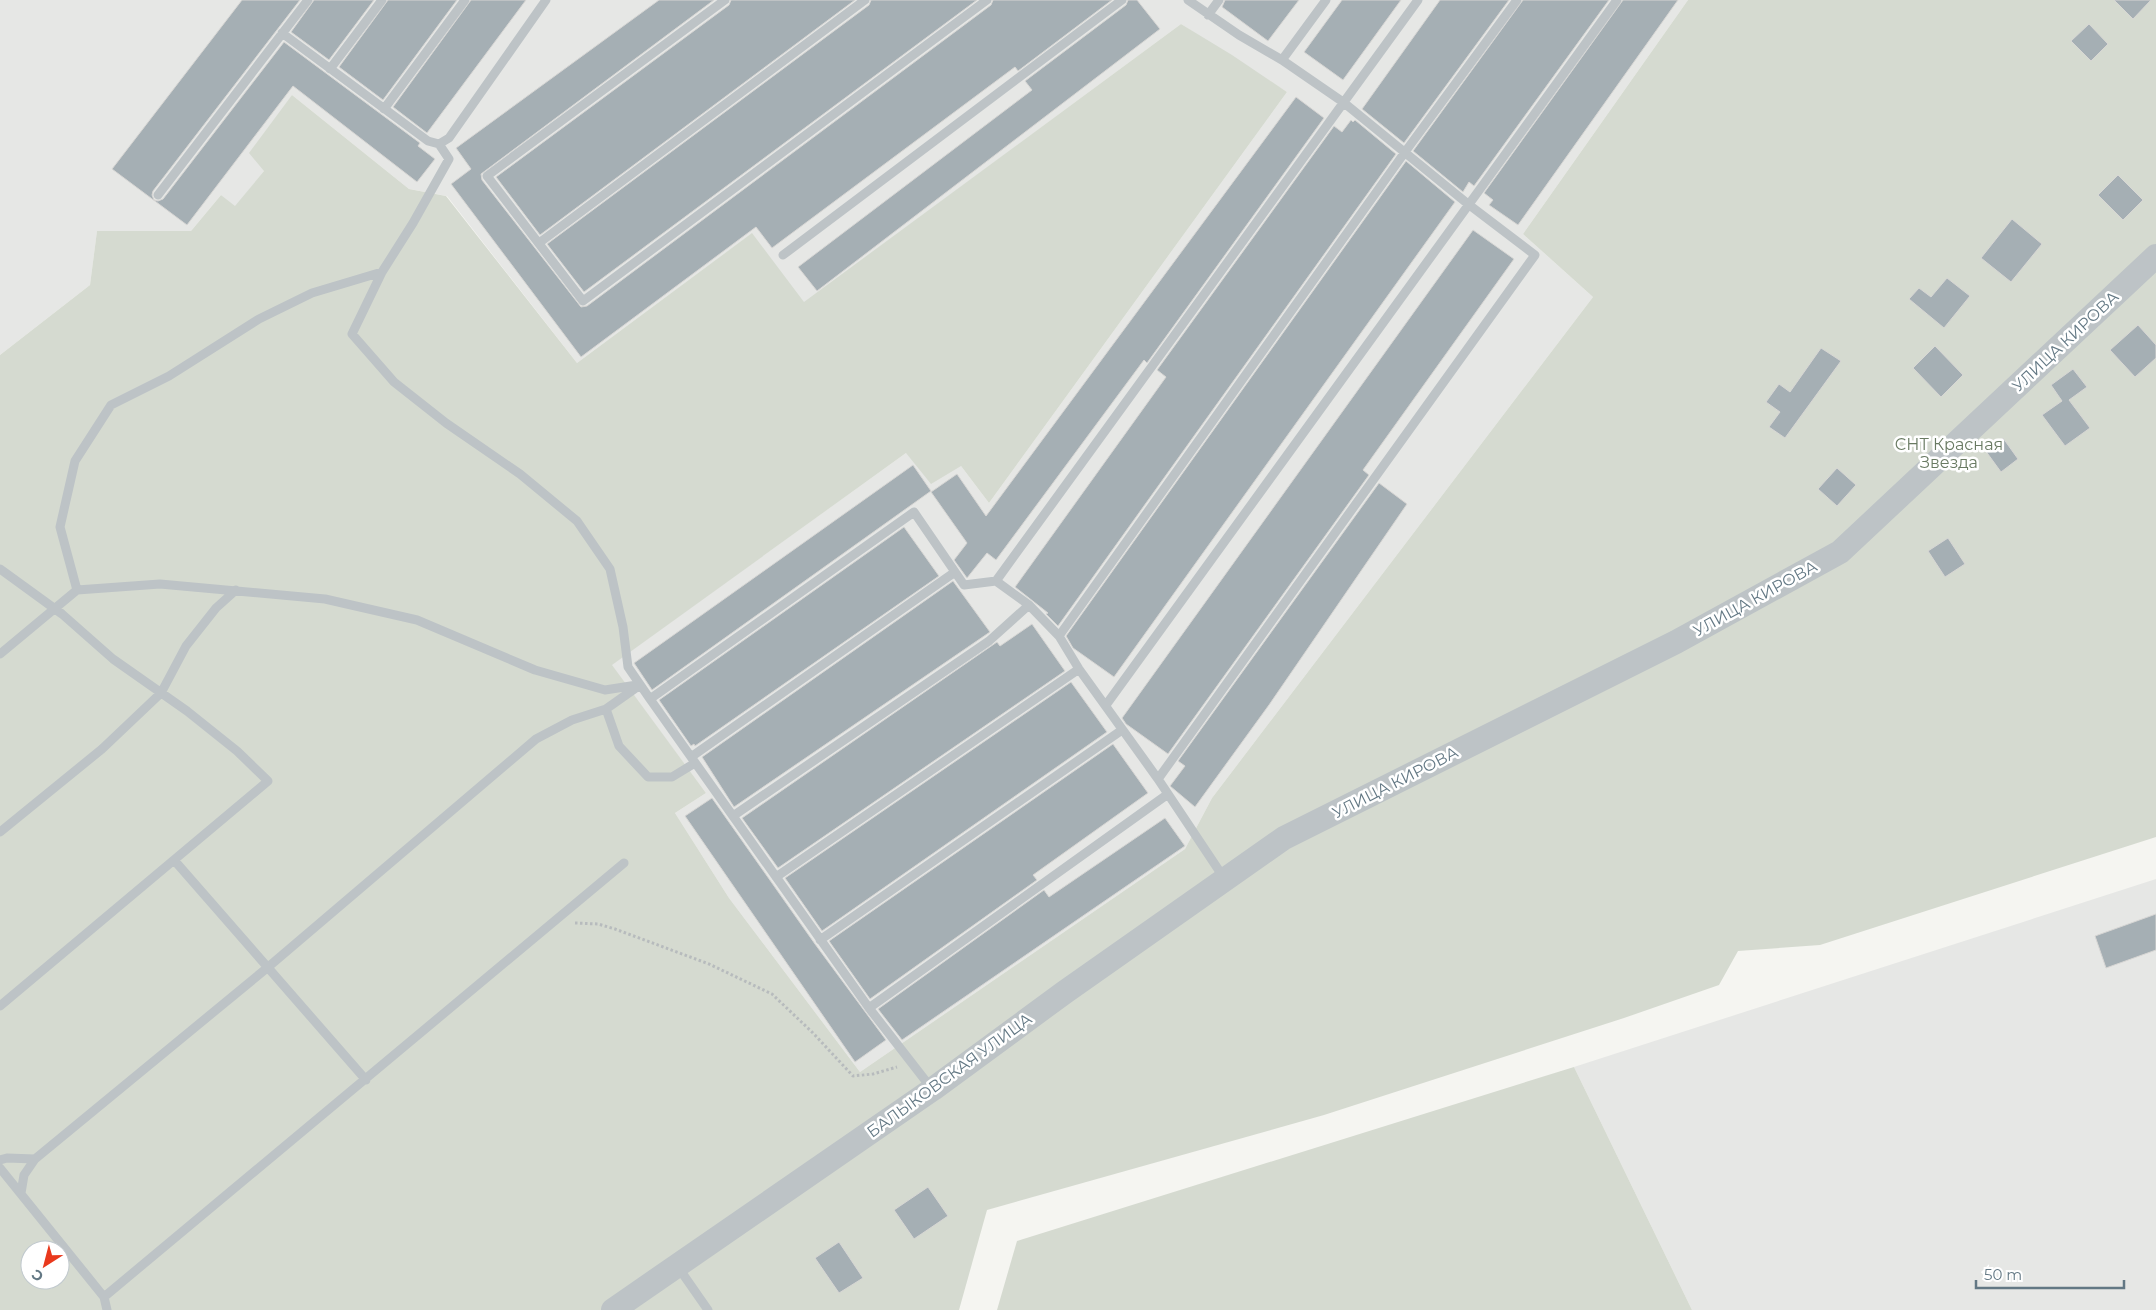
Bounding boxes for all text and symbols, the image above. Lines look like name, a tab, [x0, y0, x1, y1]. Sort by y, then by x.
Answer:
street label: УЛИЦА КИРОВА	[2008, 287, 2123, 396]
park label: СНТ Красная Звезда	[1895, 435, 2003, 472]
street label: УЛИЦА КИРОВА	[1690, 557, 1820, 640]
street label: УЛИЦА КИРОВА	[1329, 743, 1461, 822]
street label: БАЛЫКОВСКАЯ УЛИЦА	[863, 1009, 1035, 1142]
north arrow	[20, 1240, 70, 1290]
scale bar	[1976, 1258, 2124, 1290]
text: С	[28, 1265, 47, 1286]
text: 50 m	[1984, 1265, 2022, 1284]

